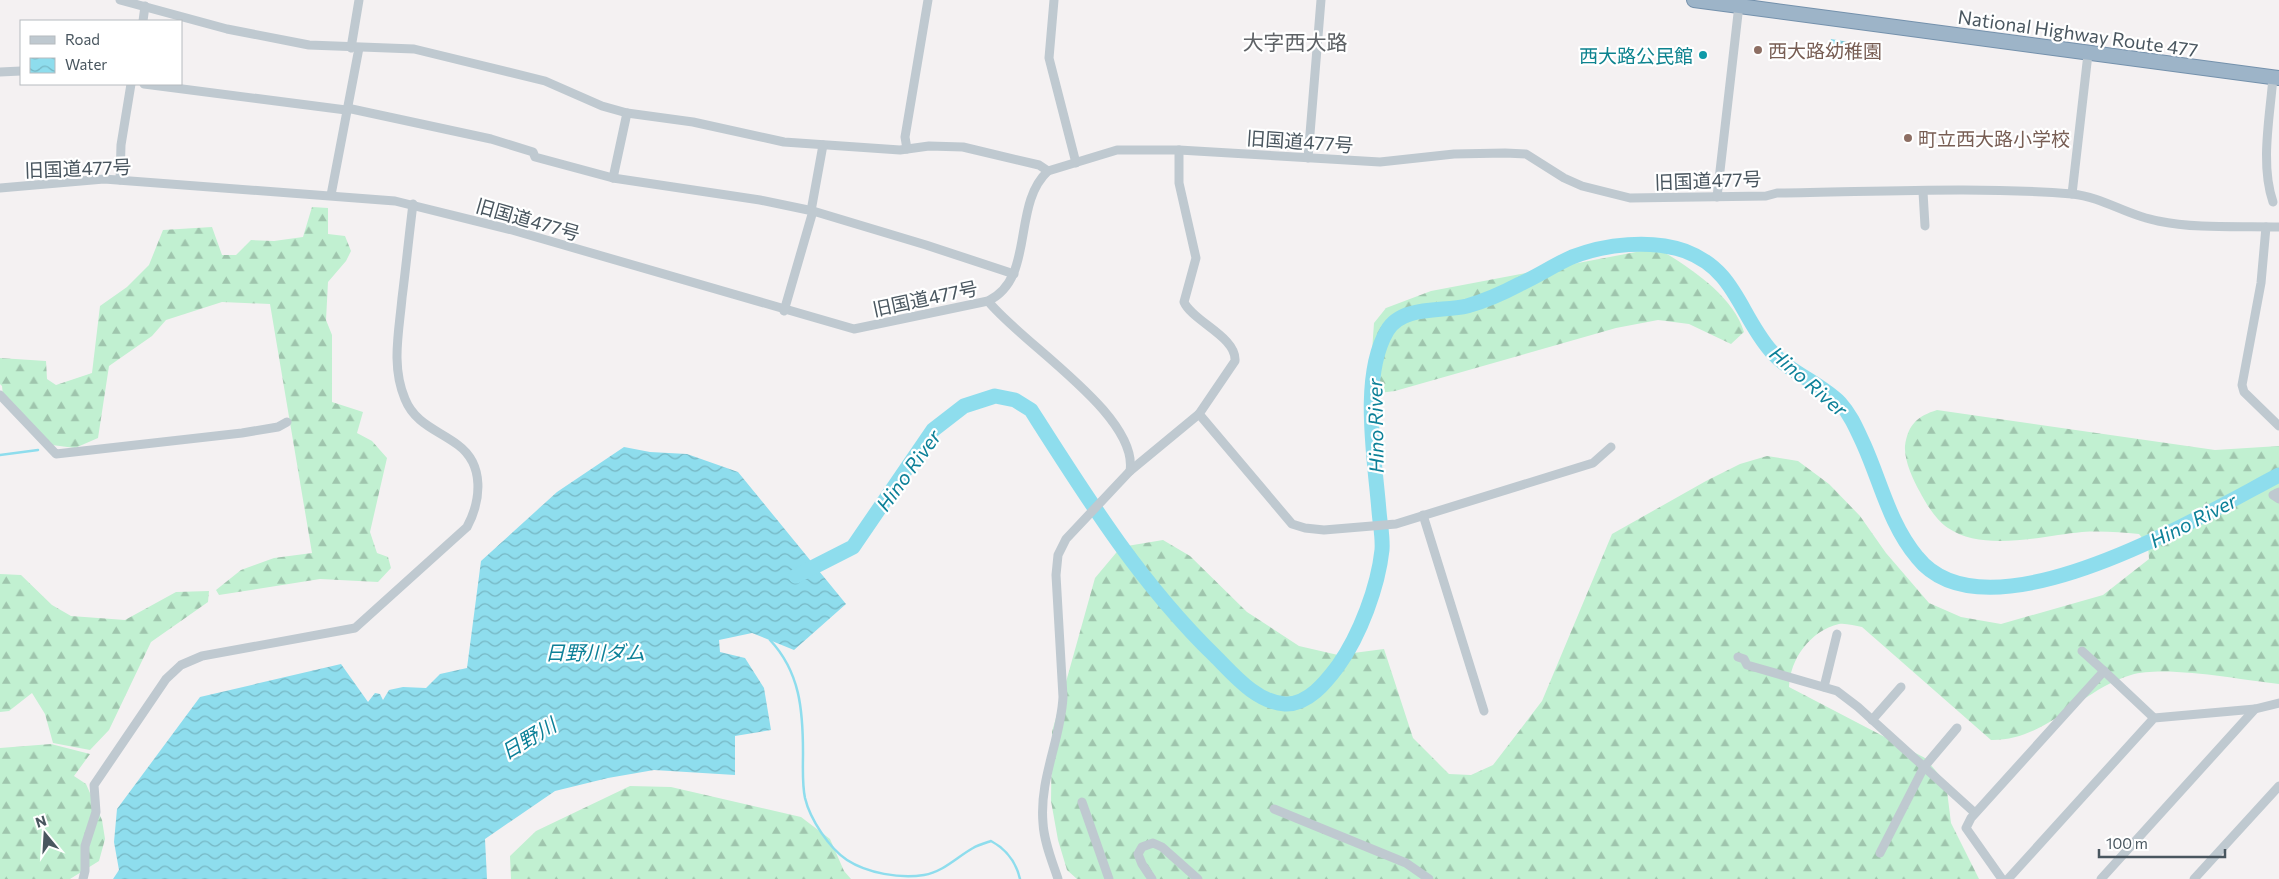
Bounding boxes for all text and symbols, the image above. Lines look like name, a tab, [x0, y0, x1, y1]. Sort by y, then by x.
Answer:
street label: National Highway Route 477	[1956, 5, 2200, 61]
legend	[20, 20, 182, 85]
district label: 大字西大路	[1243, 29, 1348, 54]
text: Road	[65, 30, 100, 48]
place label: 西大路幼稚園	[1768, 39, 1882, 62]
place label: 西大路公民館	[1579, 44, 1693, 67]
marker: 西大路幼稚園	[1752, 44, 1764, 56]
marker: 西大路公民館	[1697, 49, 1709, 61]
text: Water	[65, 55, 107, 73]
street label: 旧国道477号	[1246, 126, 1354, 156]
place label: 町立西大路小学校	[1918, 127, 2070, 150]
marker: 町立西大路小学校	[1902, 132, 1914, 144]
street label: 旧国道477号	[24, 155, 132, 181]
street label: 旧国道477号	[1654, 167, 1762, 193]
street label: 旧国道477号	[473, 193, 583, 245]
street label: 旧国道477号	[870, 276, 980, 320]
water label: Hino River	[1765, 341, 1853, 422]
water label: Hino River	[1362, 378, 1388, 473]
water label: Hino River	[871, 424, 946, 515]
water label: Hino River	[2145, 487, 2241, 552]
water label: 日野川ダム	[545, 640, 645, 664]
water label: 日野川	[496, 711, 562, 764]
north arrow	[20, 809, 70, 859]
text: N	[33, 811, 48, 831]
scale bar	[2099, 826, 2225, 858]
text: 100 m	[2106, 834, 2148, 852]

